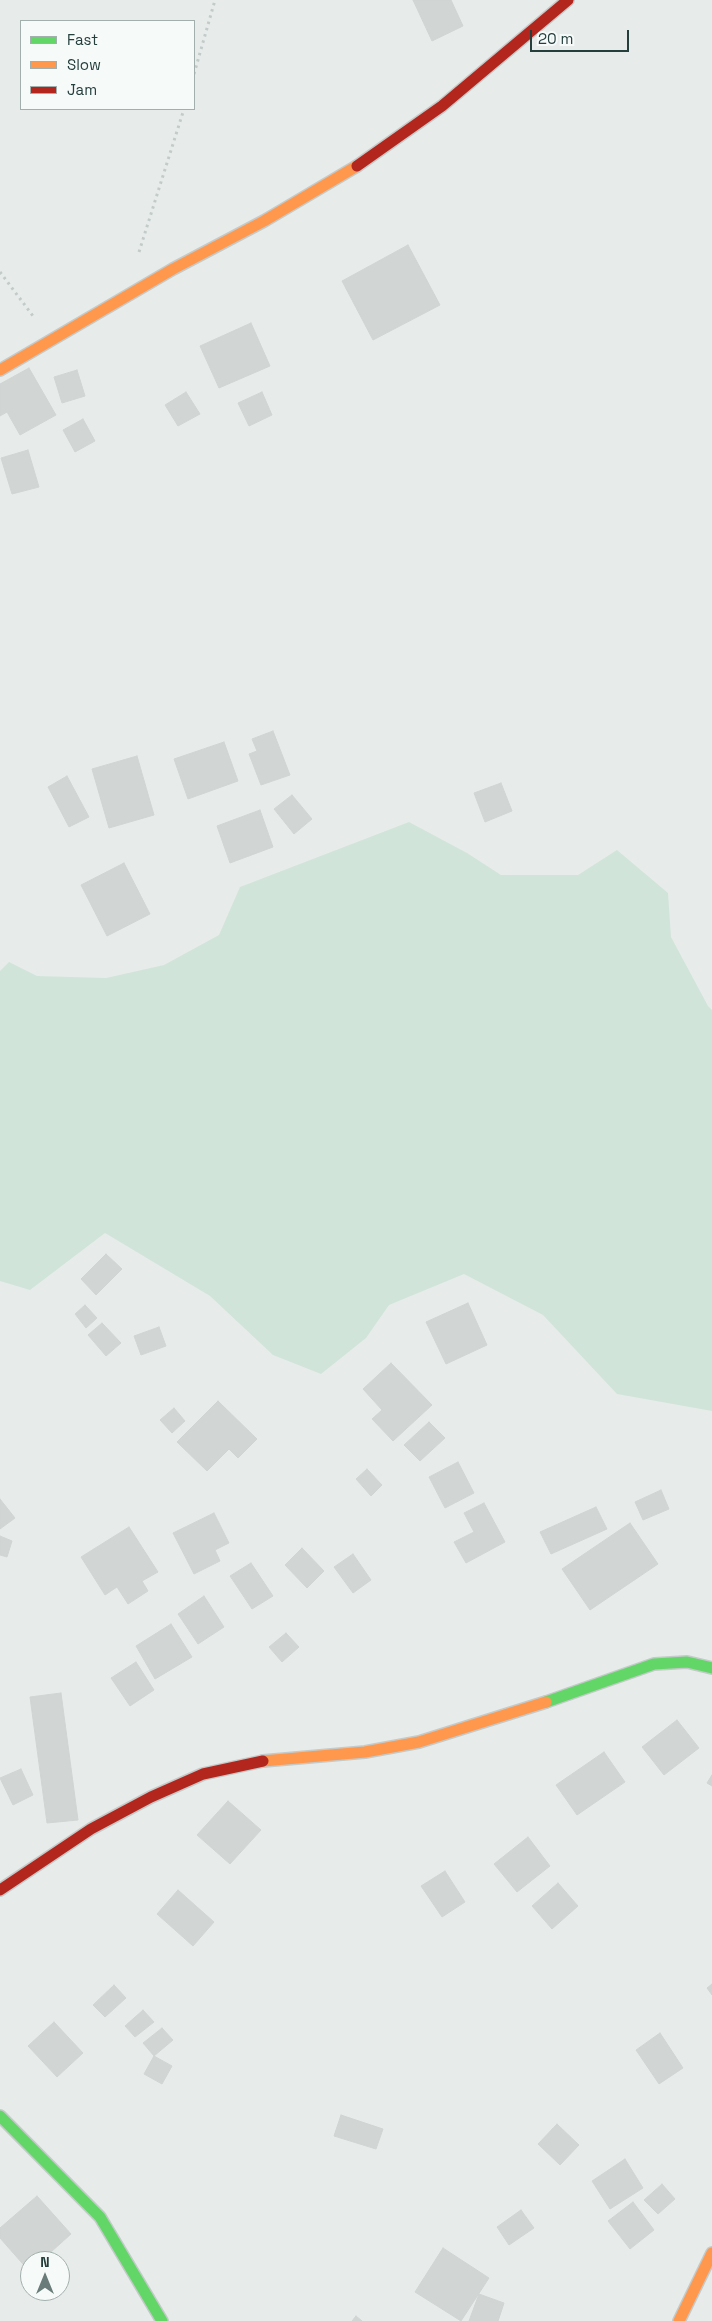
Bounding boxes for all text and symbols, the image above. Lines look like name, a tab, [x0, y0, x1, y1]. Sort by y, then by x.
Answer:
legend	[20, 20, 195, 110]
scale bar	[532, 20, 631, 52]
text: 20 m	[538, 29, 573, 48]
text: Fast	[67, 30, 98, 49]
text: Slow	[67, 55, 101, 74]
text: Jam	[67, 80, 97, 99]
north arrow	[20, 2251, 70, 2301]
text: N	[40, 2253, 50, 2271]

